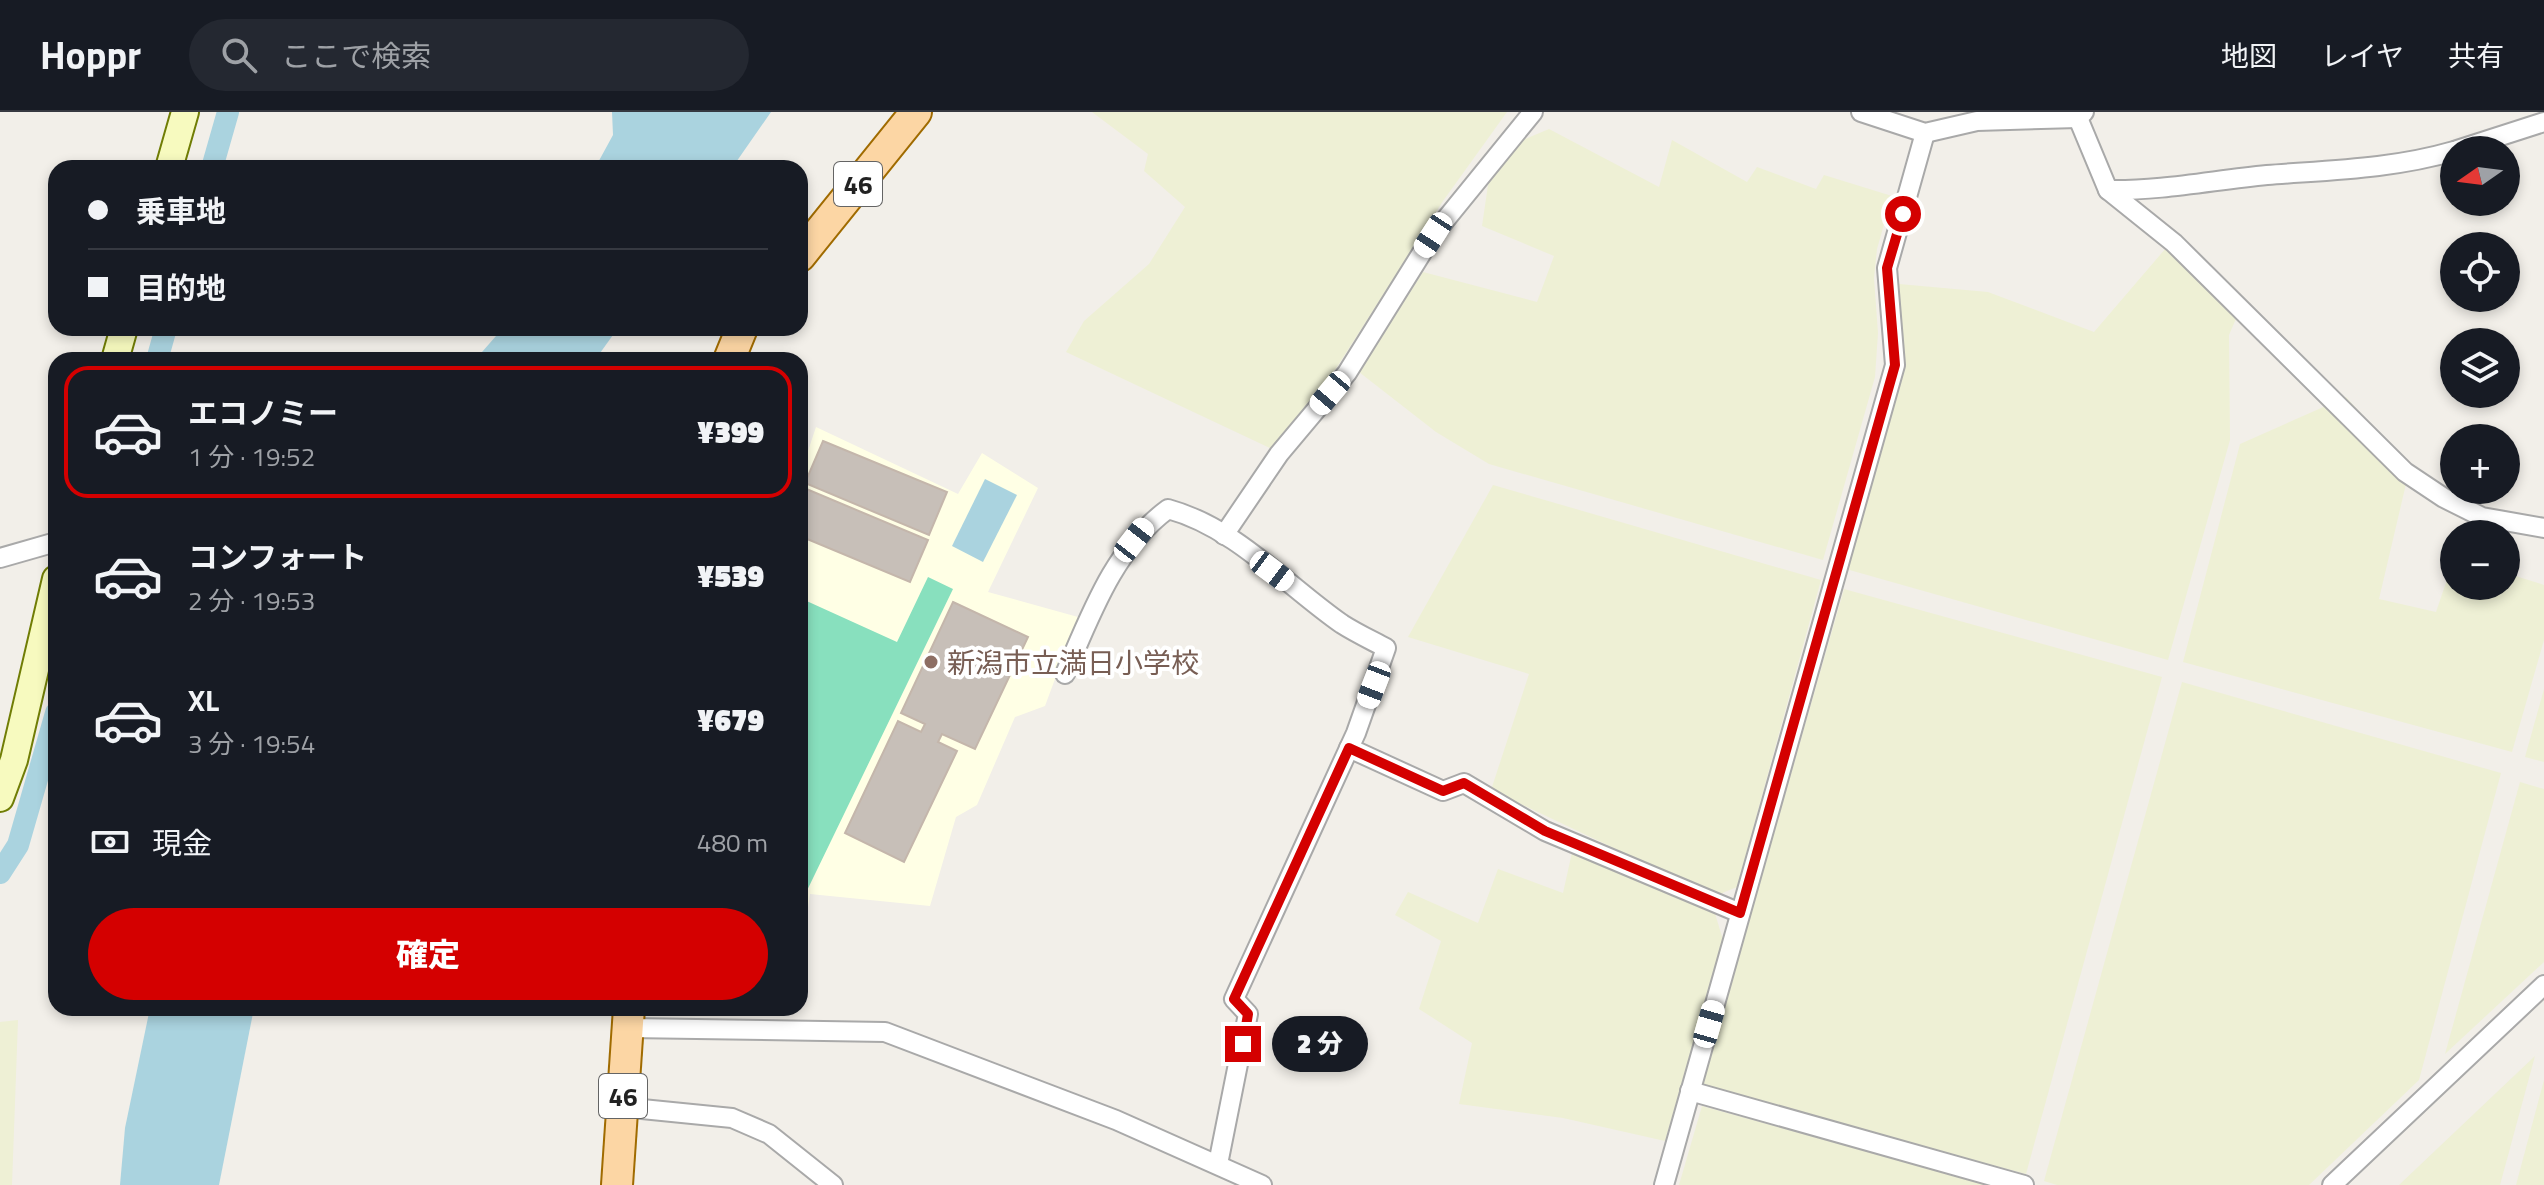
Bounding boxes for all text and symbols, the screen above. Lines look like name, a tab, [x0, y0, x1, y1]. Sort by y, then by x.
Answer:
search box	[189, 19, 749, 91]
text: Hoppr	[40, 26, 141, 84]
icon: search	[217, 33, 261, 77]
text: ここで検索	[281, 33, 431, 79]
text: 地図	[2221, 34, 2277, 77]
text: レイヤ	[2321, 34, 2404, 77]
text: 共有	[2448, 34, 2504, 77]
north arrow	[2440, 136, 2520, 216]
map controls	[2440, 136, 2520, 600]
road number: 46	[834, 162, 882, 206]
text: 乗車地	[136, 188, 226, 234]
route start	[1885, 196, 1921, 232]
car	[1410, 208, 1456, 262]
button: locate	[2440, 232, 2520, 312]
text: 目的地	[136, 265, 226, 311]
button: layers	[2440, 328, 2520, 408]
car	[1305, 367, 1355, 419]
text: エコノミー	[188, 390, 338, 436]
icon: car	[92, 396, 164, 468]
text: ¥399	[697, 409, 764, 455]
button: +	[2440, 424, 2520, 504]
text: 1 分 · 19:52	[188, 437, 315, 476]
car	[1110, 514, 1158, 566]
button: −	[2440, 520, 2520, 600]
text: コンフォート	[188, 534, 367, 580]
icon: car	[92, 540, 164, 612]
car	[1246, 547, 1298, 595]
text: ¥539	[697, 553, 764, 599]
text: 2 分 · 19:53	[188, 581, 315, 620]
place label: 新潟市立満日小学校	[947, 641, 1199, 684]
marker: 新潟市立満日小学校	[922, 653, 940, 671]
car	[1354, 658, 1394, 712]
text: XL	[188, 677, 219, 723]
icon: car	[92, 684, 164, 756]
text: ¥679	[697, 697, 764, 743]
text: 3 分 · 19:54	[188, 724, 315, 763]
icon: cash	[88, 820, 132, 864]
text: 現金	[152, 820, 212, 866]
text: 480 m	[697, 823, 768, 862]
button: 確定	[88, 908, 768, 1000]
car	[1691, 998, 1727, 1050]
callout: 2 分	[1271, 1016, 1367, 1072]
text: 2 分	[1297, 1024, 1343, 1063]
route end	[1225, 1026, 1261, 1062]
road number: 46	[599, 1074, 647, 1118]

